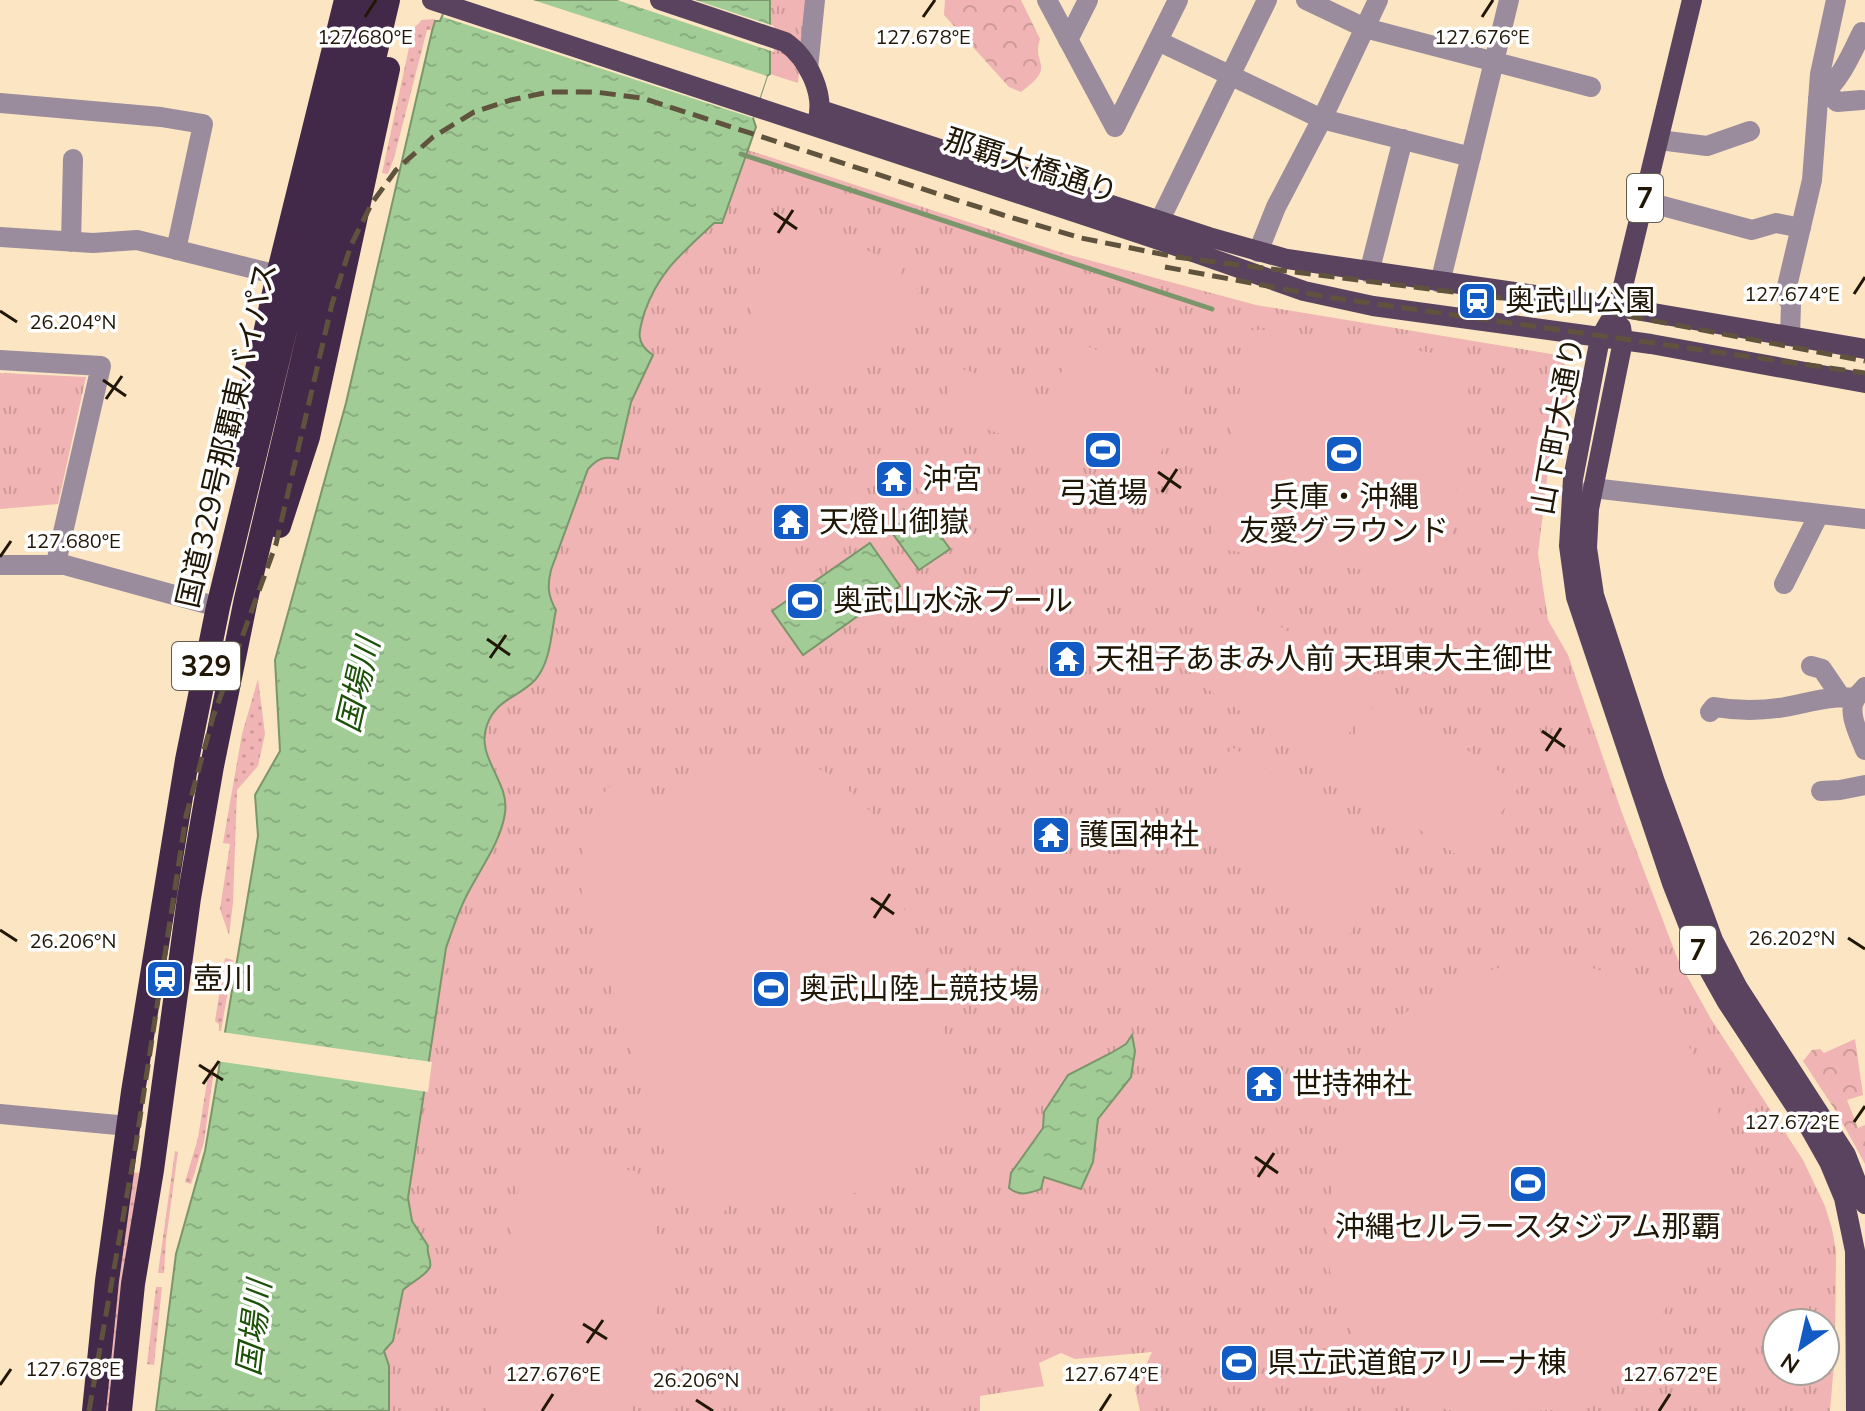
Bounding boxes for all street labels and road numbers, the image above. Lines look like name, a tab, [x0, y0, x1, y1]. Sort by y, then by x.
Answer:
street label: 那覇大橋通り	[940, 119, 1123, 211]
road number: 7	[1627, 174, 1663, 222]
street label: 国道329号那覇東バイパス	[168, 258, 284, 611]
street label: 山下町大通り	[1523, 334, 1591, 518]
road number: 329	[172, 642, 240, 690]
road number: 7	[1680, 926, 1716, 974]

